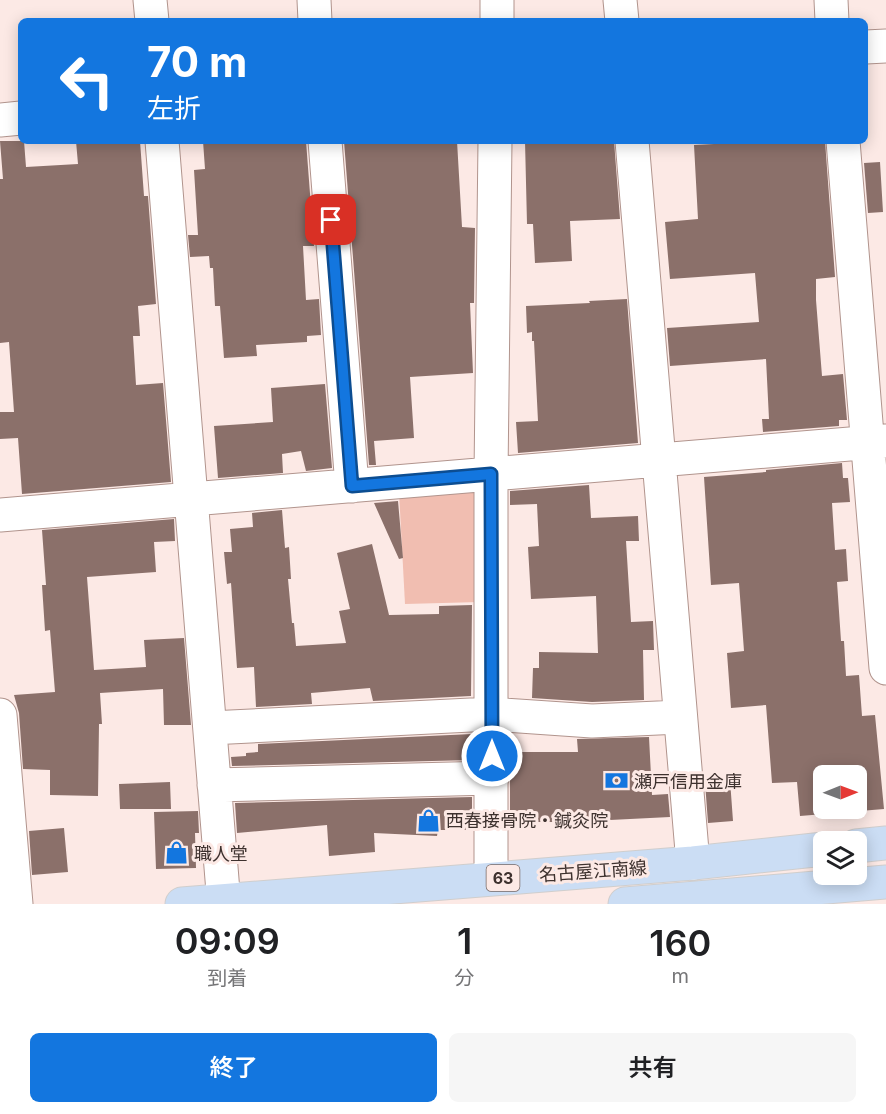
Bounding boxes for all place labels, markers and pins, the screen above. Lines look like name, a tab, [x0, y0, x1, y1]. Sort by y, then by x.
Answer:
pin	[305, 194, 356, 245]
bank icon: 瀬戸信用金庫	[603, 768, 629, 794]
place label: 瀬戸信用金庫	[634, 771, 742, 792]
shop icon: 西春接骨院・鍼灸院	[415, 807, 441, 833]
place label: 西春接骨院・鍼灸院	[446, 810, 608, 831]
shop icon: 職人堂	[163, 840, 189, 866]
place label: 職人堂	[194, 843, 248, 864]

